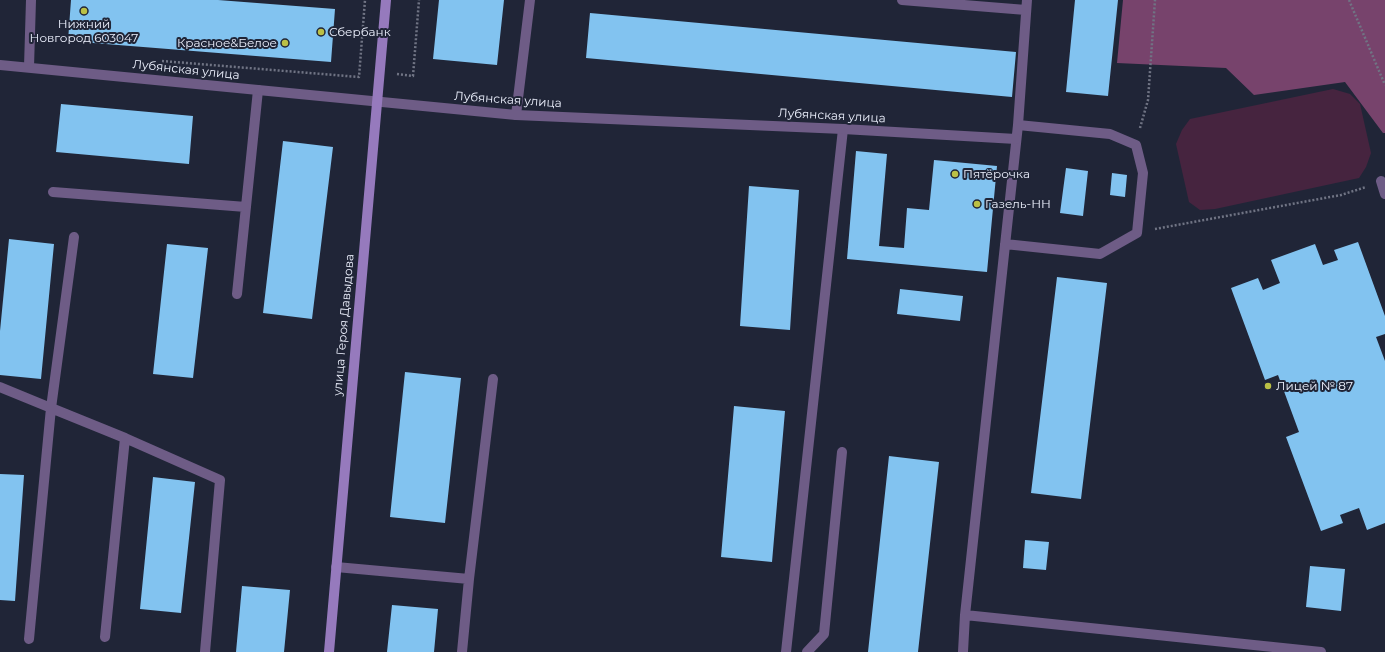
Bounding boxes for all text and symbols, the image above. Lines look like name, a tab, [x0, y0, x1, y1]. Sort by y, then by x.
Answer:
marker: Нижний Новгород 603047	[79, 6, 89, 16]
place label: Нижний Новгород 603047	[30, 17, 138, 45]
place label: Сбербанк	[329, 25, 391, 39]
marker: Сбербанк	[316, 27, 326, 37]
place label: Красное&Белое	[177, 36, 277, 50]
marker: Красное&Белое	[280, 38, 290, 48]
street label: Лубянская улица	[132, 57, 240, 83]
street label: Лубянская улица	[454, 89, 562, 111]
street label: Лубянская улица	[778, 106, 886, 126]
place label: Пятёрочка	[963, 167, 1030, 181]
marker: Пятёрочка	[950, 169, 960, 179]
place label: Газель-НН	[985, 197, 1051, 211]
marker: Газель-НН	[972, 199, 982, 209]
street label: улица Героя Давыдова	[331, 253, 357, 397]
place label: Лицей № 87	[1276, 379, 1353, 393]
marker: Лицей № 87	[1263, 381, 1273, 391]

